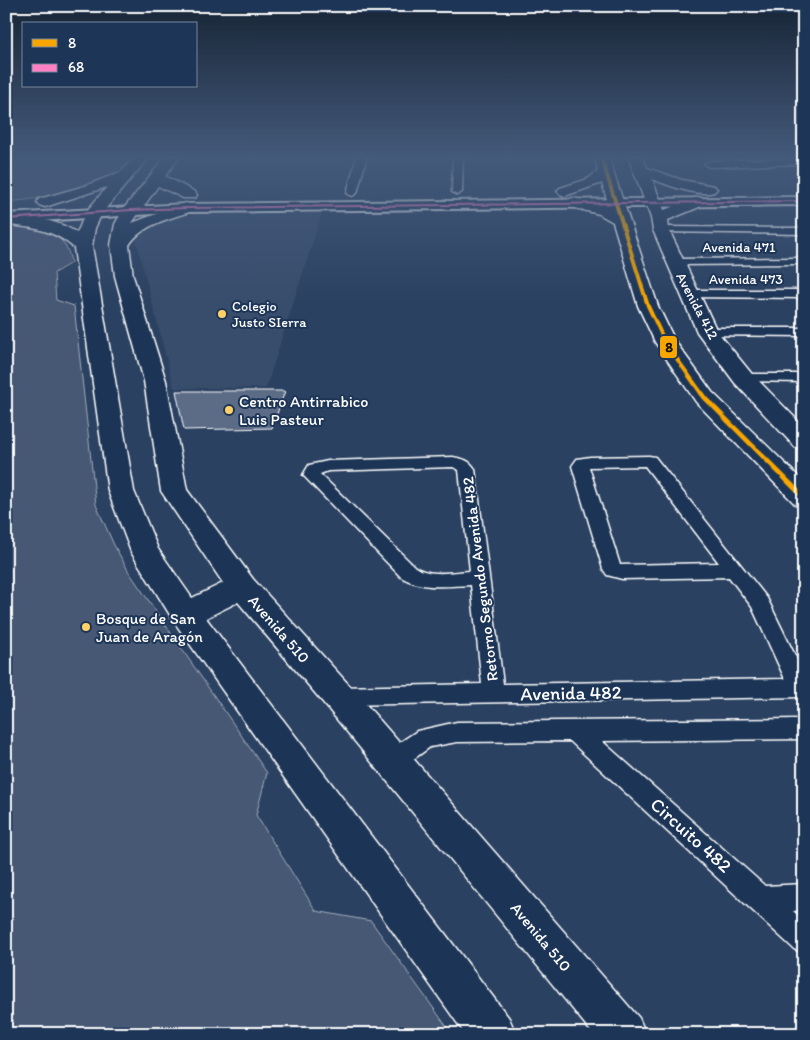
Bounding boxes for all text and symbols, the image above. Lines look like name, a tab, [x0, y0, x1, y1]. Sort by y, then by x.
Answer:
legend	[22, 22, 198, 88]
text: 8	[68, 34, 76, 52]
text: 68	[68, 58, 84, 76]
street label: Avenida 471	[703, 239, 776, 256]
street label: Avenida 412	[672, 270, 722, 343]
street label: Avenida 473	[709, 271, 783, 288]
place label: Colegio Justo SIerra	[232, 298, 307, 331]
marker: Colegio Justo SIerra	[216, 308, 228, 320]
line badge: 8	[659, 335, 678, 359]
text: 8	[665, 339, 673, 356]
place label: Centro Antirrabico Luis Pasteur	[239, 392, 368, 429]
marker: Centro Antirrabico Luis Pasteur	[223, 404, 235, 416]
street label: Retorno Segundo Avenida 482	[458, 475, 502, 682]
street label: Avenida 510	[244, 591, 314, 667]
place label: Bosque de San Juan de Aragón	[96, 609, 203, 646]
marker: Bosque de San Juan de Aragón	[80, 621, 92, 633]
street label: Avenida 482	[520, 681, 622, 705]
street label: Circuito 482	[646, 793, 736, 877]
street label: Avenida 510	[507, 899, 575, 975]

